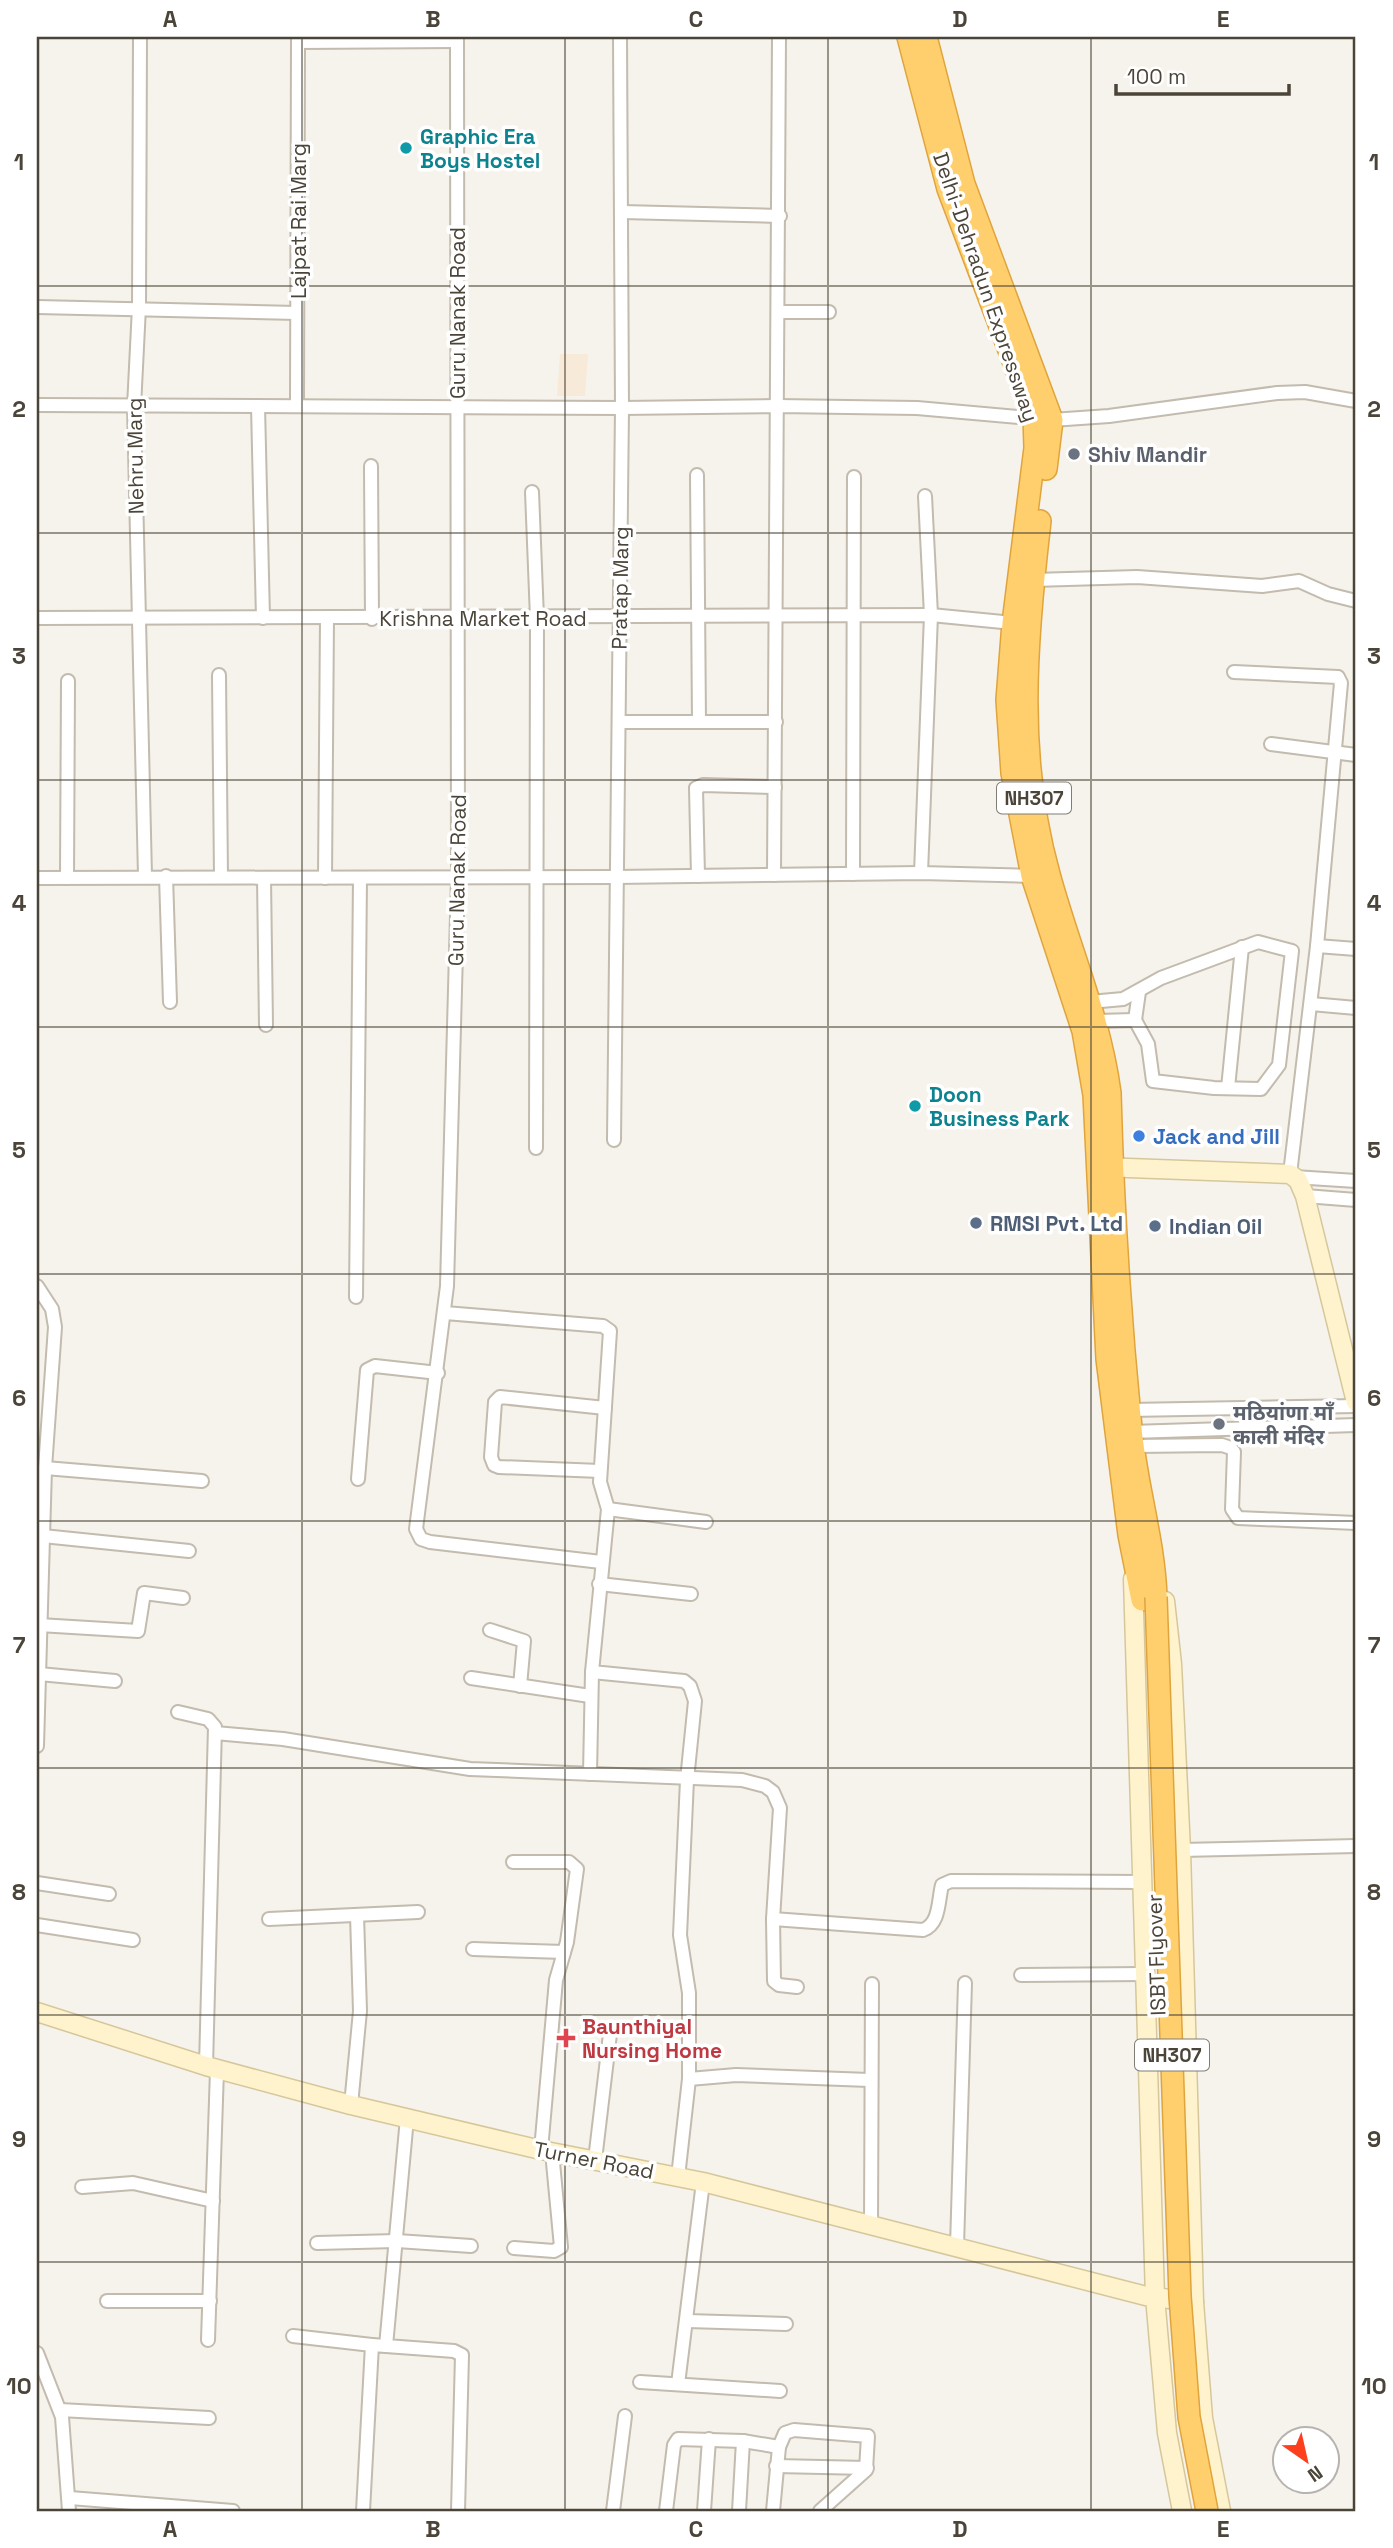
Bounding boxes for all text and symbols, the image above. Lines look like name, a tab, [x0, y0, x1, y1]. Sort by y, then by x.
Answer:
text: A	[163, 4, 178, 34]
text: B	[425, 4, 441, 34]
text: C	[689, 4, 703, 34]
text: D	[952, 4, 968, 34]
text: E	[1217, 4, 1229, 34]
scale bar	[1116, 52, 1290, 96]
text: 100 m	[1127, 63, 1186, 90]
place label: Graphic Era Boys Hostel	[420, 123, 540, 174]
marker: Graphic Era Boys Hostel	[398, 140, 414, 156]
street label: Lajpat Rai Marg	[285, 143, 312, 299]
text: 1	[14, 147, 24, 177]
text: 1	[1369, 147, 1379, 177]
street label: Delhi-Dehradun Expressway	[927, 149, 1045, 425]
street label: Guru Nanak Road	[444, 227, 471, 399]
text: 2	[12, 394, 26, 424]
text: 2	[1367, 394, 1381, 424]
street label: Nehru Marg	[120, 397, 150, 515]
place label: Shiv Mandir	[1088, 441, 1207, 468]
marker: Shiv Mandir	[1066, 446, 1082, 462]
street label: Pratap Marg	[605, 526, 635, 650]
street label: Krishna Market Road	[379, 605, 587, 632]
text: 3	[12, 641, 26, 671]
text: 3	[1367, 641, 1381, 671]
road number: NH307	[997, 782, 1071, 814]
street label: Guru Nanak Road	[442, 794, 472, 966]
text: 4	[12, 888, 27, 918]
text: 4	[1367, 888, 1382, 918]
place label: Doon Business Park	[929, 1081, 1070, 1132]
marker: Doon Business Park	[907, 1098, 923, 1114]
place label: Jack and Jill	[1153, 1123, 1280, 1150]
marker: Jack and Jill	[1131, 1128, 1147, 1144]
text: 5	[12, 1135, 26, 1165]
text: 5	[1367, 1135, 1381, 1165]
place label: RMSI Pvt. Ltd	[990, 1210, 1123, 1237]
place label: Indian Oil	[1169, 1213, 1262, 1240]
marker: RMSI Pvt. Ltd	[968, 1215, 984, 1231]
marker: Indian Oil	[1147, 1218, 1163, 1234]
text: 6	[12, 1383, 26, 1413]
text: 6	[1367, 1383, 1381, 1413]
place label: मठियांणा माँ काली मंदिर	[1233, 1399, 1335, 1450]
marker: मठियांणा माँ काली मंदिर	[1211, 1416, 1227, 1432]
text: 7	[13, 1630, 26, 1660]
text: 7	[1368, 1630, 1381, 1660]
text: 8	[12, 1877, 26, 1907]
text: 8	[1367, 1877, 1381, 1907]
street label: ISBT Flyover	[1140, 1894, 1172, 2016]
place label: Baunthiyal Nursing Home	[582, 2013, 722, 2064]
marker: Baunthiyal Nursing Home	[556, 2028, 576, 2048]
road number: NH307	[1135, 2039, 1209, 2070]
text: 9	[12, 2124, 26, 2154]
text: 9	[1367, 2124, 1381, 2154]
street label: Turner Road	[532, 2135, 656, 2185]
text: 10	[6, 2371, 32, 2401]
text: 10	[1361, 2371, 1387, 2401]
north arrow	[1270, 2426, 1340, 2496]
text: N	[1303, 2460, 1327, 2488]
text: A	[163, 2514, 178, 2544]
text: B	[425, 2514, 441, 2544]
text: C	[689, 2514, 703, 2544]
text: D	[952, 2514, 968, 2544]
text: E	[1217, 2514, 1229, 2544]

